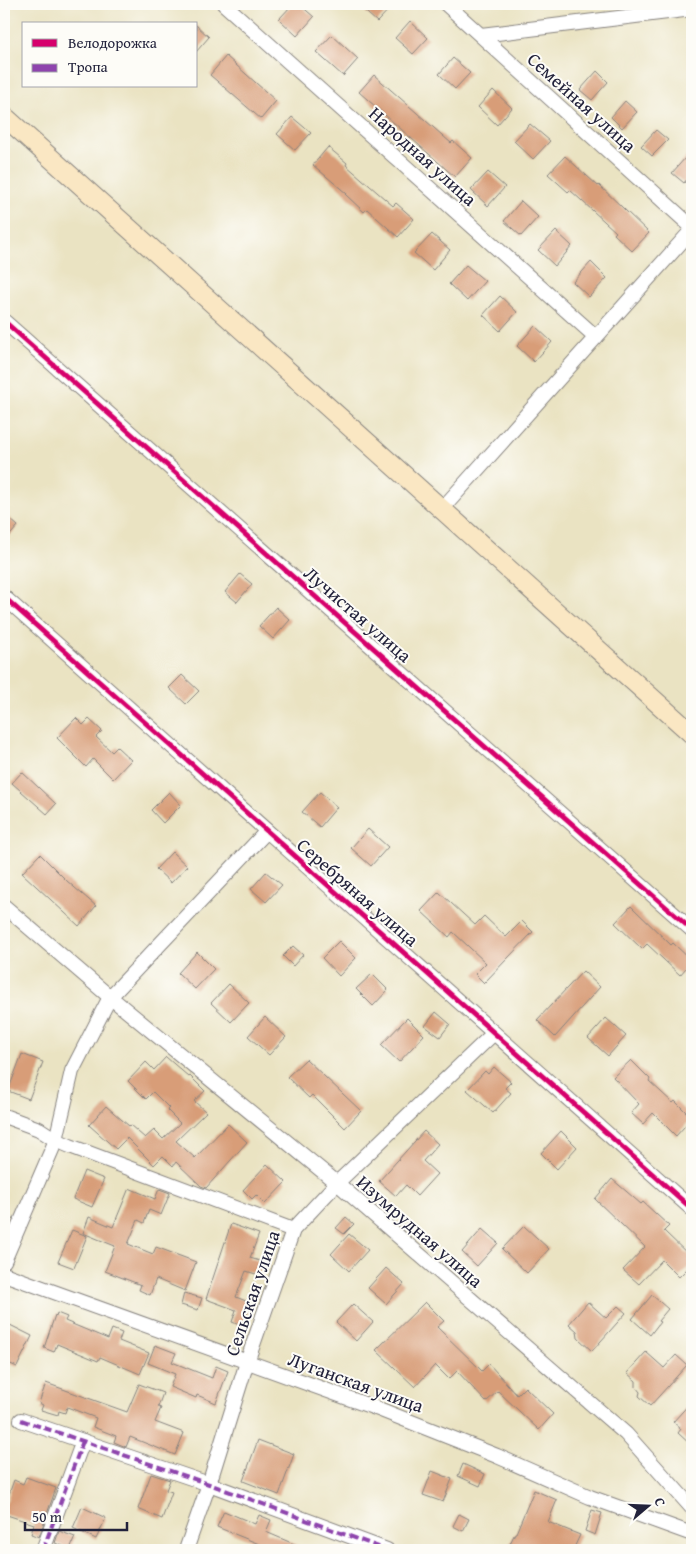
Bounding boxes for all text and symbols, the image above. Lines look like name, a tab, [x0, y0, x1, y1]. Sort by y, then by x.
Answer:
legend	[22, 22, 198, 88]
text: Велодорожка	[68, 32, 158, 53]
street label: Семейная улица	[521, 45, 643, 159]
text: Тропа	[68, 56, 109, 77]
street label: Народная улица	[363, 100, 483, 212]
street label: Лучистая улица	[298, 559, 418, 669]
street label: Серебряная улица	[291, 831, 425, 953]
street label: Изумрудная улица	[351, 1168, 489, 1294]
street label: Сельская улица	[217, 1226, 287, 1360]
street label: Луганская улица	[284, 1344, 428, 1420]
north arrow	[624, 1482, 674, 1532]
text: С	[650, 1495, 671, 1509]
scale bar	[25, 1499, 128, 1531]
text: 50 m	[32, 1506, 63, 1527]

